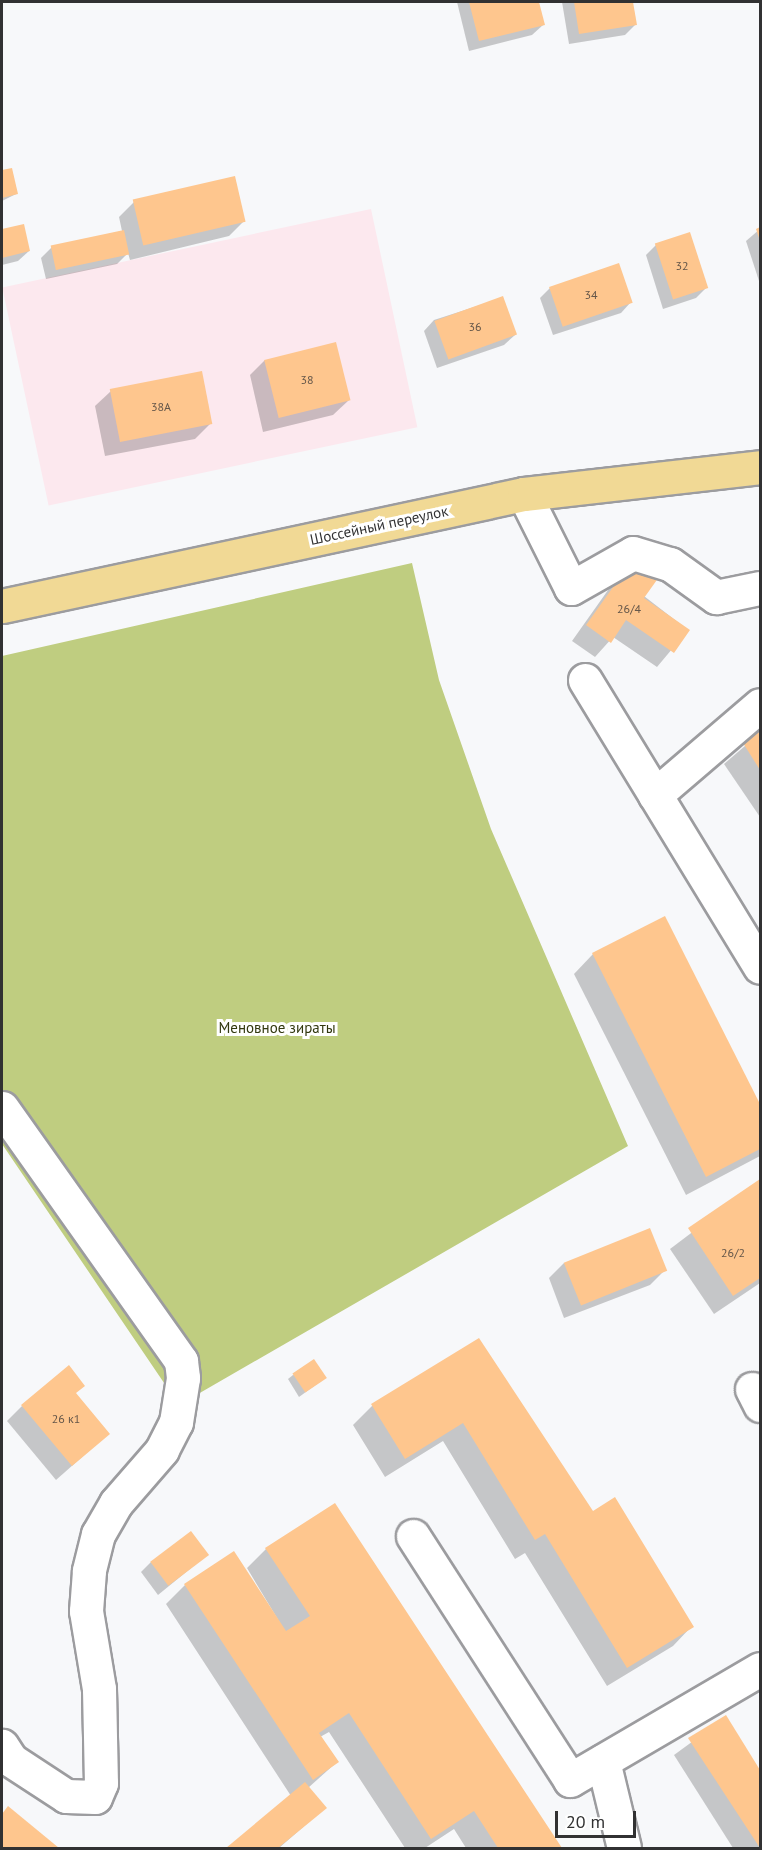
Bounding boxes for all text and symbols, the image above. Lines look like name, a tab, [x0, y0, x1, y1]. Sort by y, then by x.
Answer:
house number: 32	[675, 259, 689, 273]
house number: 34	[584, 288, 598, 302]
house number: 36	[468, 320, 482, 334]
house number: 38	[300, 373, 314, 387]
house number: 38А	[151, 400, 171, 414]
street label: Шоссейный переулок	[308, 502, 450, 548]
house number: 26/4	[617, 602, 641, 616]
park label: Меновное зираты	[218, 1019, 336, 1037]
house number: 26/2	[721, 1246, 745, 1260]
house number: 26 к1	[52, 1412, 80, 1426]
scale bar	[558, 1799, 639, 1837]
text: 20 m	[566, 1810, 605, 1833]

